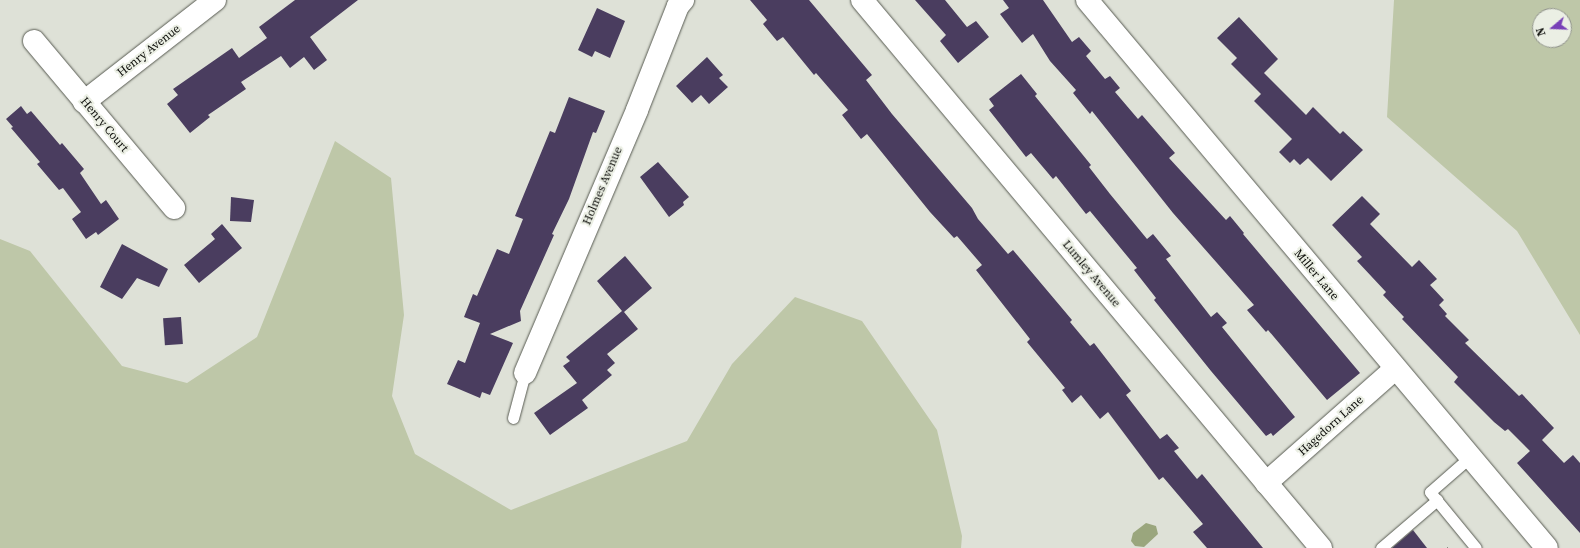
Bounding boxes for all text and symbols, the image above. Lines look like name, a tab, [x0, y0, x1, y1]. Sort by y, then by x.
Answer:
north arrow	[1532, 8, 1572, 48]
street label: Henry Avenue	[115, 22, 183, 80]
text: N	[1533, 26, 1550, 38]
street label: Henry Court	[77, 95, 131, 155]
street label: Holmes Avenue	[580, 145, 626, 227]
street label: Lumley Avenue	[1059, 238, 1123, 310]
street label: Miller Lane	[1291, 247, 1341, 303]
street label: Hagedorn Lane	[1296, 393, 1366, 459]

